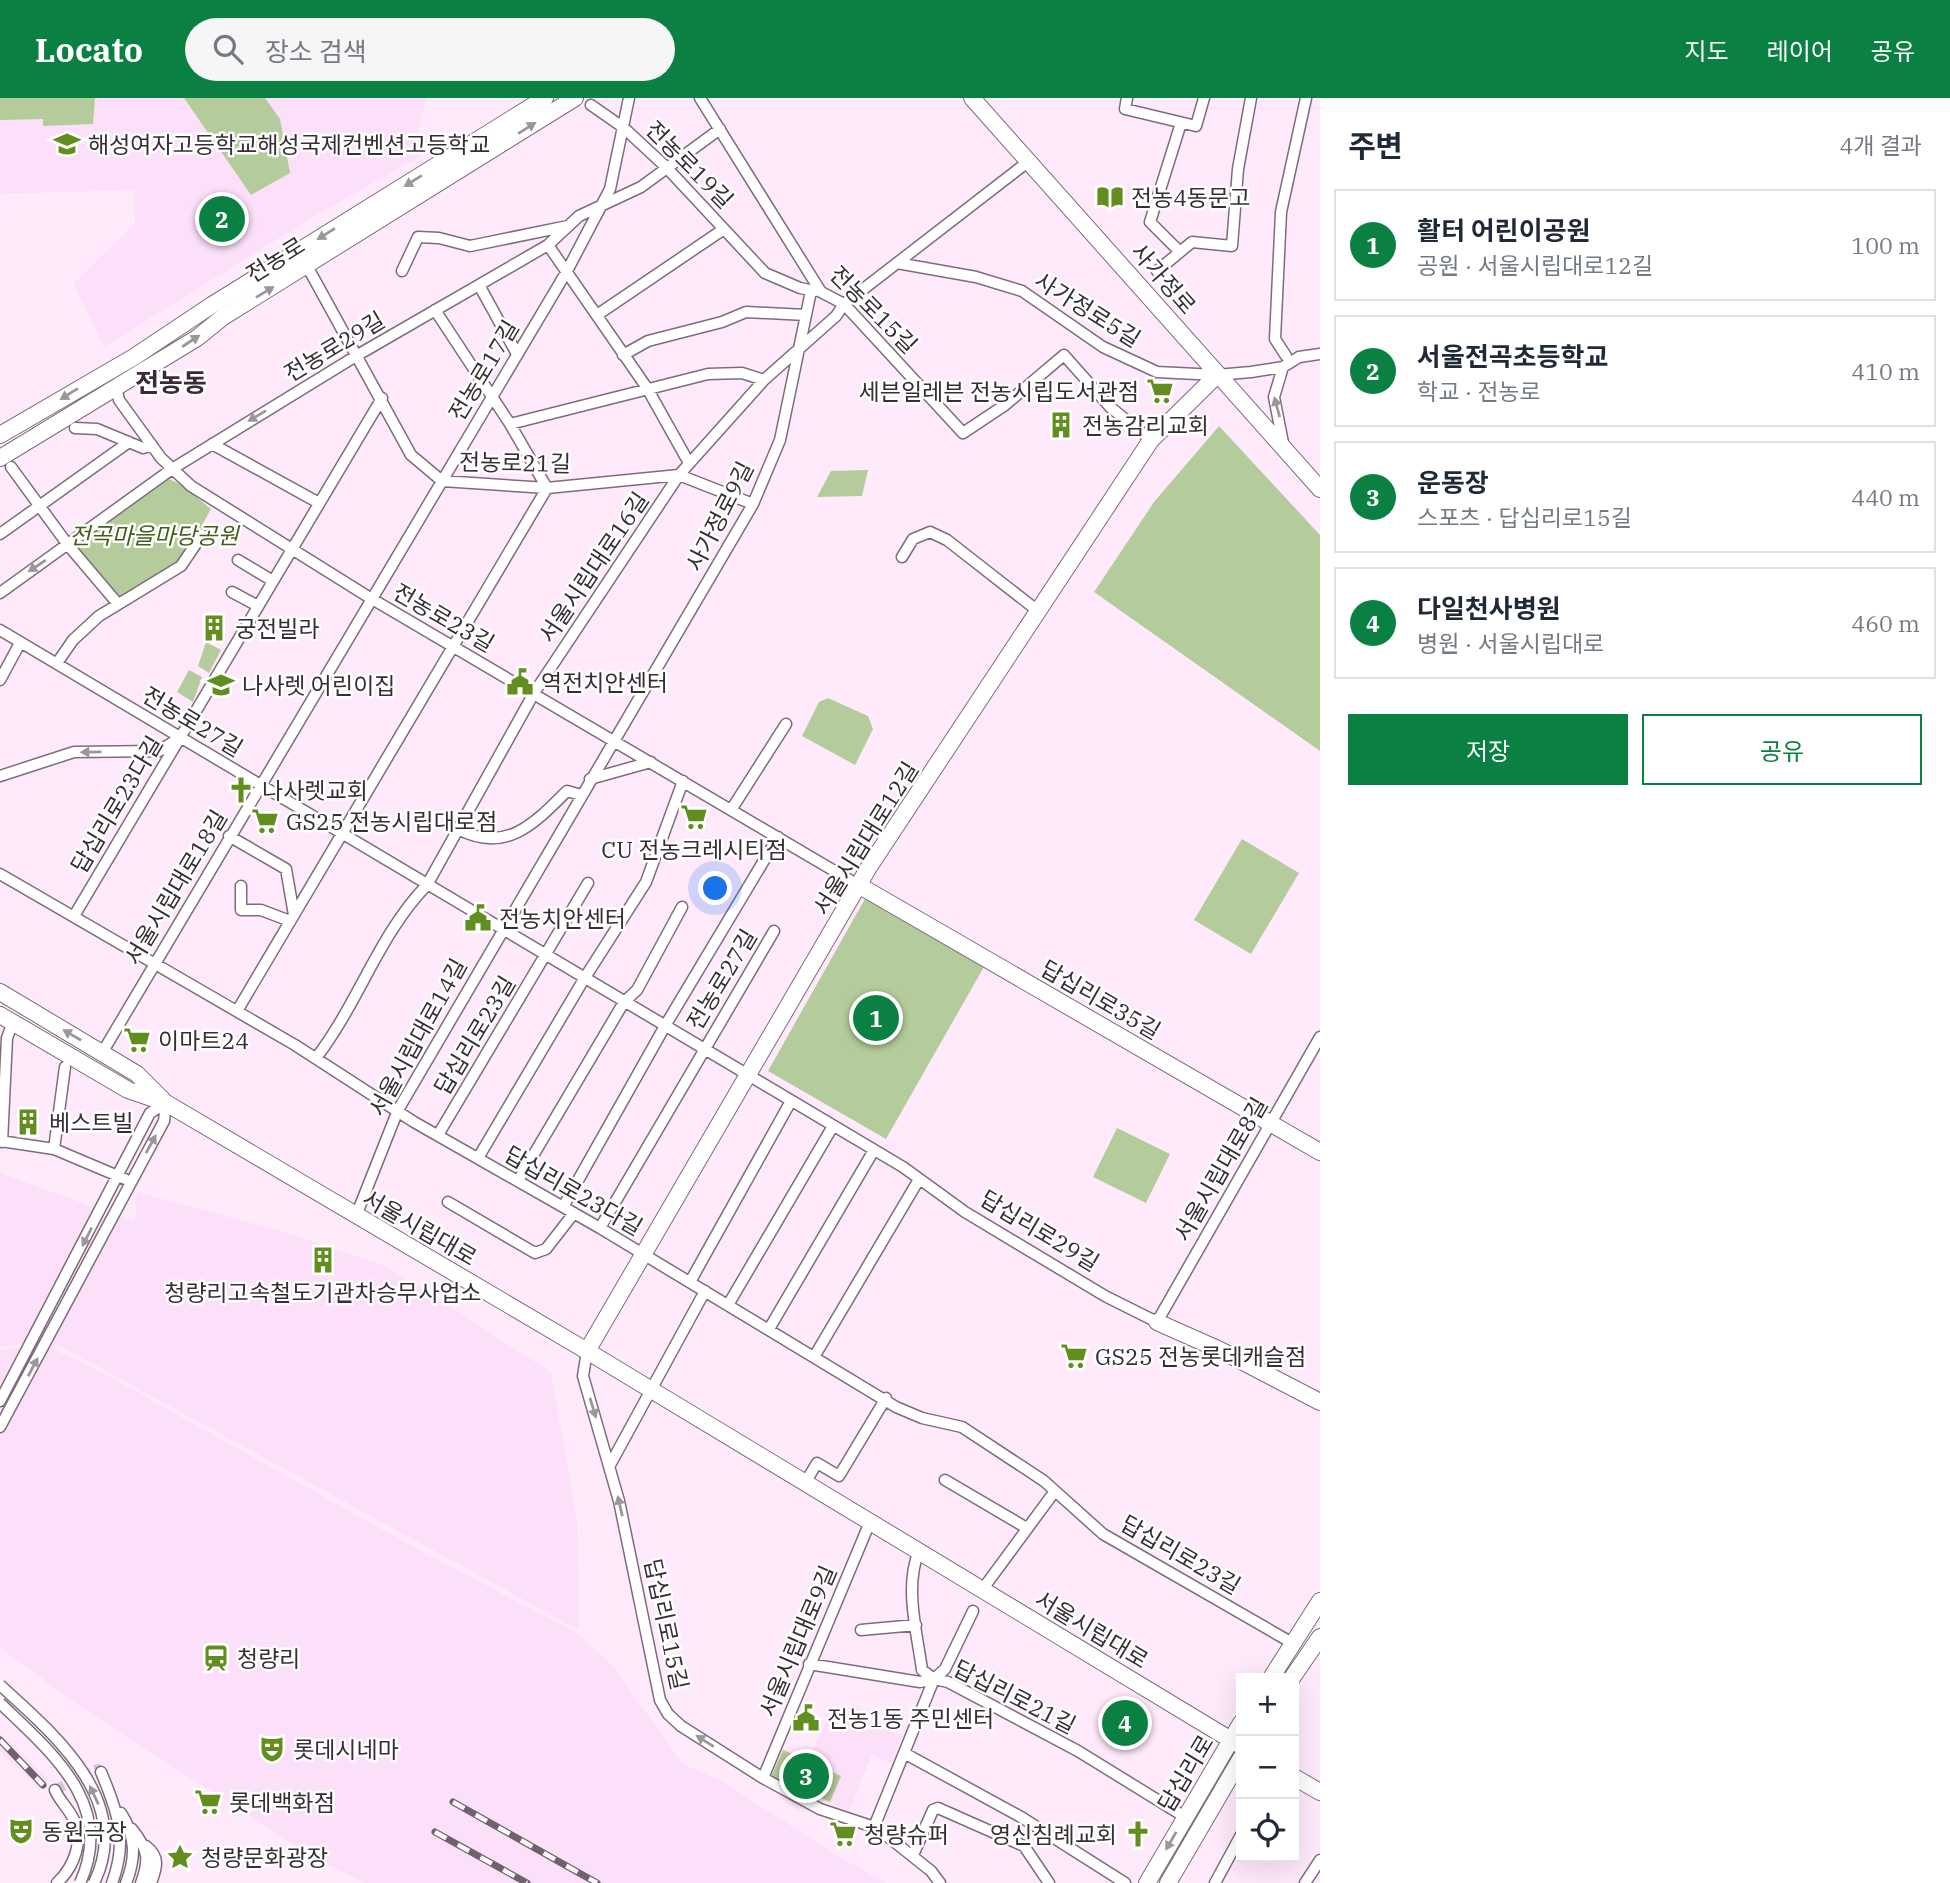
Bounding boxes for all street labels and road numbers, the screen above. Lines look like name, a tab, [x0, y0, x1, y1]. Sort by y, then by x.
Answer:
street label: 전농로19길	[640, 114, 740, 214]
street label: 전농로	[240, 229, 310, 289]
street label: 사가정로	[1125, 236, 1203, 320]
street label: 전농로15길	[824, 259, 924, 359]
street label: 사가정로5길	[1029, 265, 1147, 353]
street label: 전농로29길	[278, 304, 390, 388]
street label: 전농로17길	[441, 314, 525, 426]
street label: 전농로21길	[459, 446, 571, 478]
street label: 사가정로9길	[678, 456, 760, 576]
street label: 서울시립대로16길	[531, 486, 655, 648]
street label: 전농로23길	[388, 576, 500, 658]
street label: 전농로27길	[137, 679, 249, 763]
street label: 답십리로23다길	[63, 730, 169, 878]
street label: 서울시립대로12길	[806, 756, 924, 920]
street label: 서울시립대로18길	[117, 804, 233, 970]
street label: 전농로27길	[679, 923, 763, 1035]
street label: 서울시립대로14길	[361, 953, 473, 1121]
street label: 답십리로35길	[1036, 953, 1166, 1045]
street label: 답십리로23길	[427, 970, 521, 1100]
street label: 서울시립대로8길	[1167, 1091, 1273, 1247]
street label: 답십리로23다길	[500, 1138, 648, 1242]
street label: 서울시립대로	[358, 1182, 482, 1272]
street label: 답십리로29길	[975, 1183, 1105, 1277]
street label: 답십리로23길	[1116, 1508, 1246, 1600]
street label: 답십리로15길	[638, 1556, 696, 1692]
street label: 서울시립대로9길	[752, 1561, 842, 1721]
street label: 서울시립대로	[1030, 1583, 1154, 1675]
street label: 답십리로21길	[949, 1652, 1081, 1740]
street label: 답십리로	[1150, 1729, 1220, 1817]

